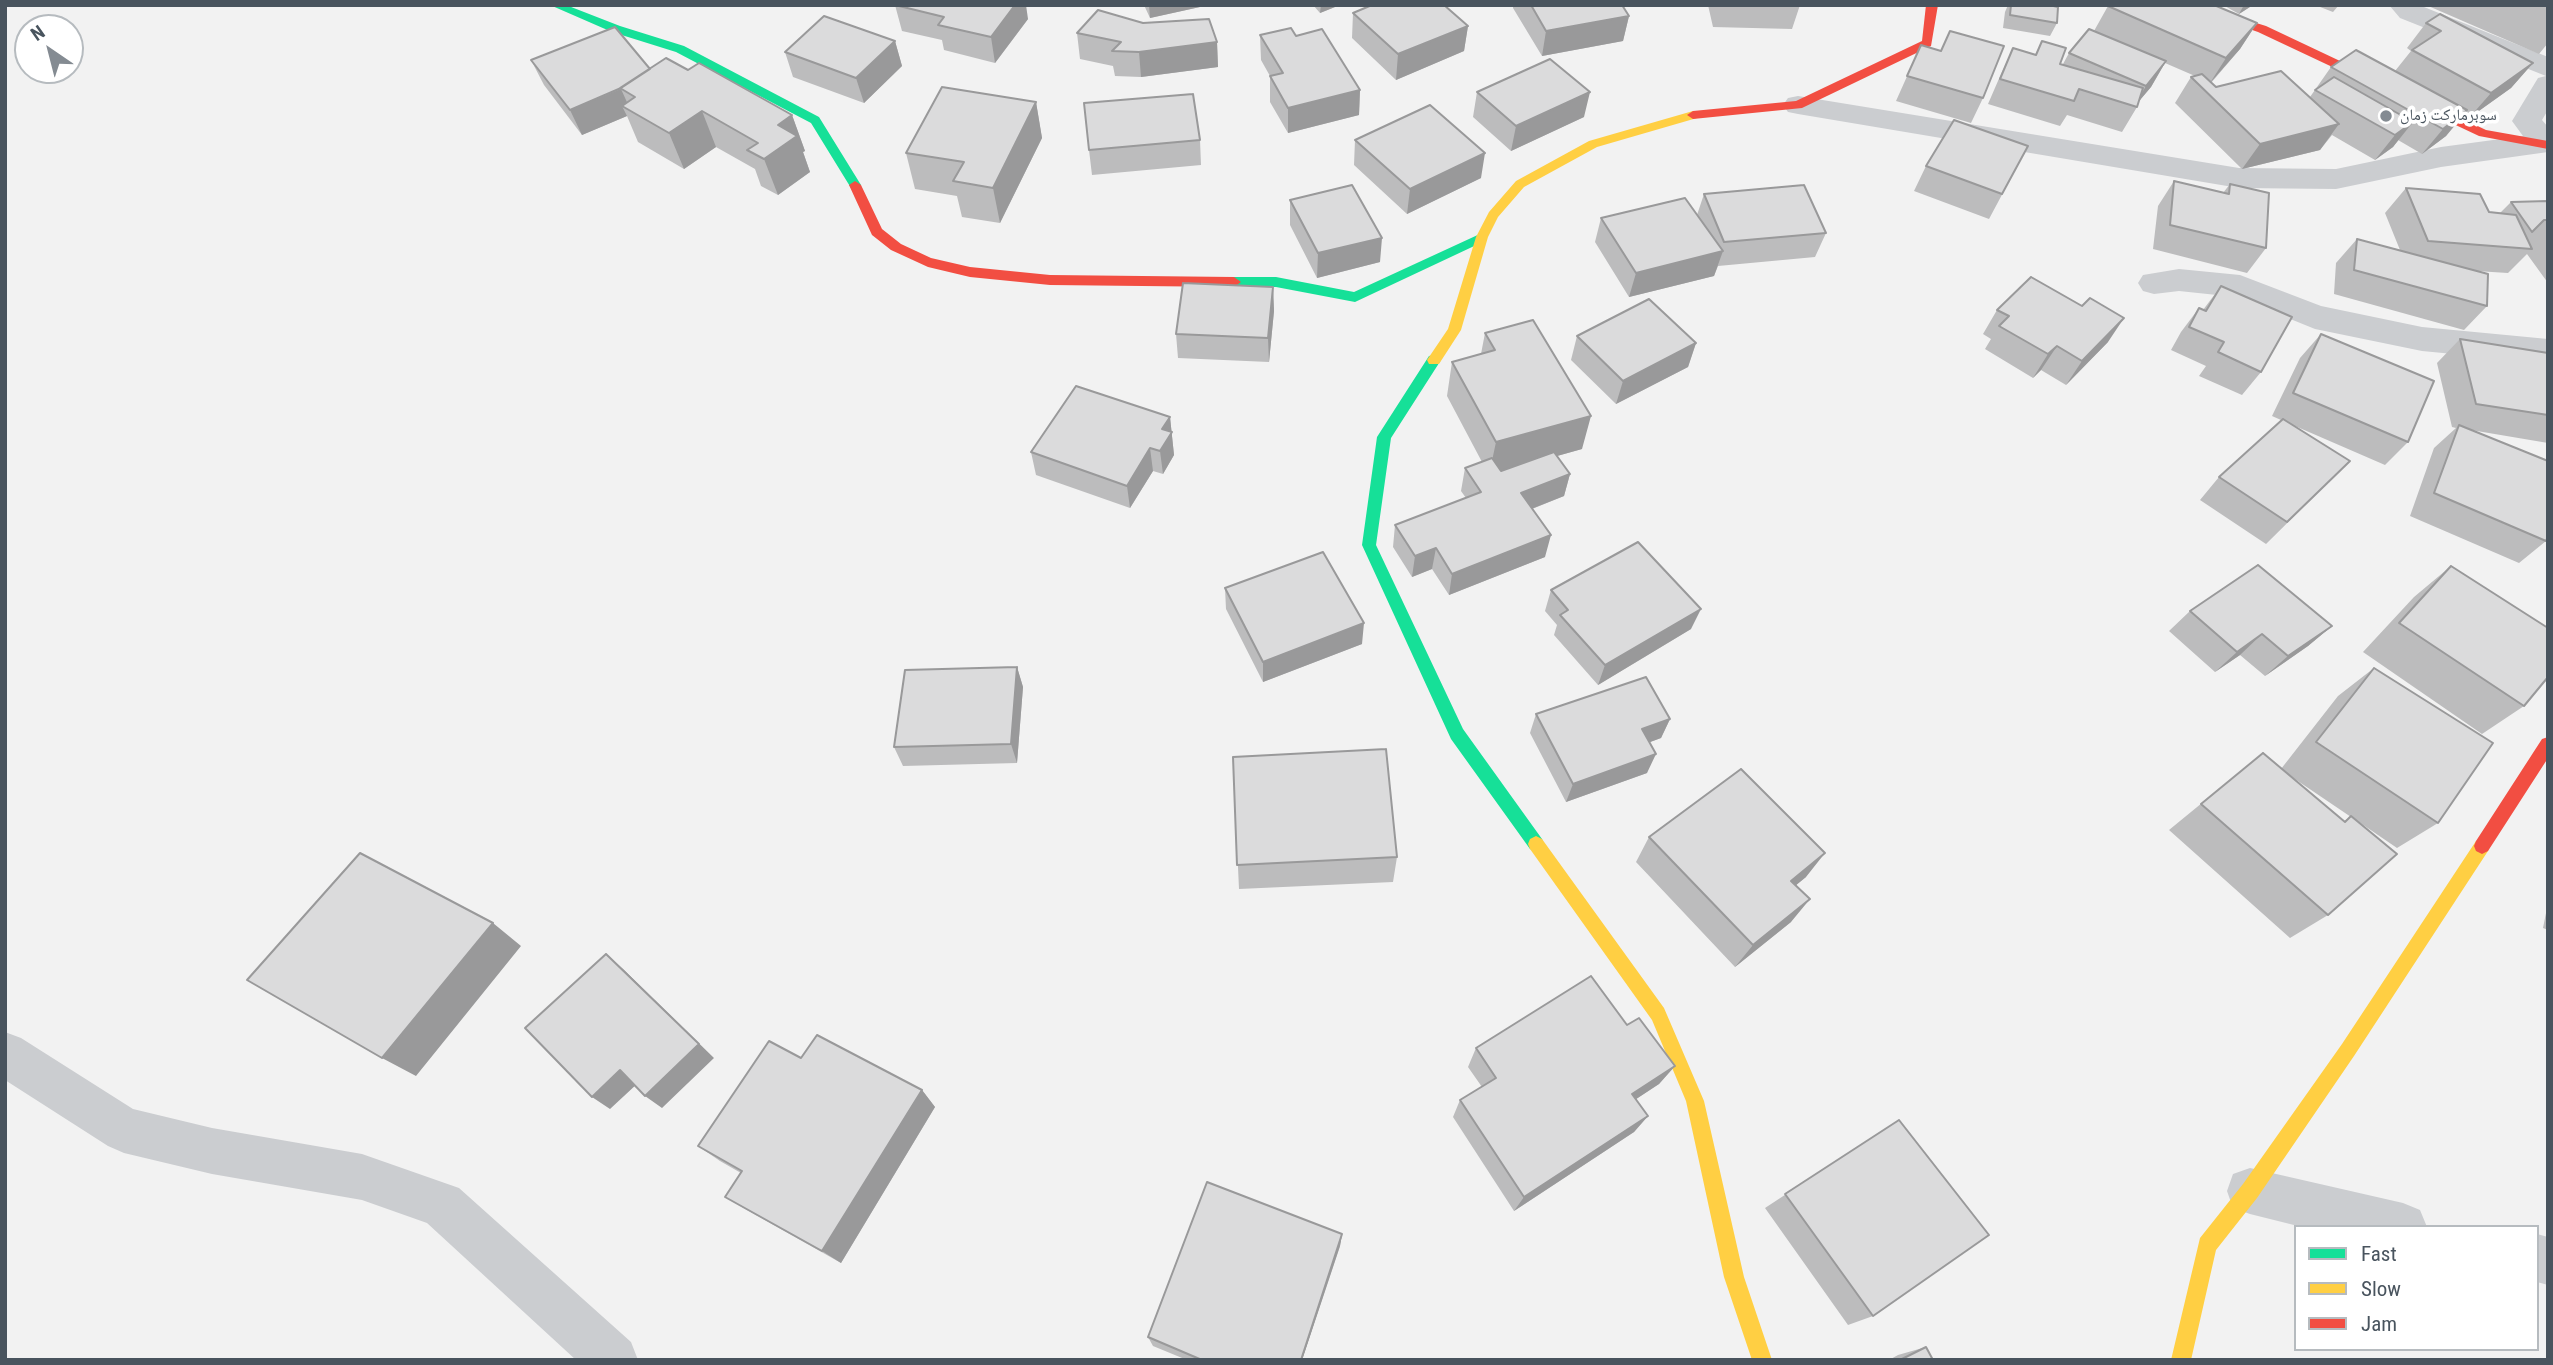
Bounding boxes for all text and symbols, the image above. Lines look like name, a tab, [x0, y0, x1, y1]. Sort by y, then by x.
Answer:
north arrow	[14, 14, 84, 84]
text: N	[26, 20, 49, 46]
place label: سوبرماركت زمان	[2400, 106, 2497, 126]
marker: سوبرماركت زمان	[2378, 108, 2394, 124]
legend	[2294, 1225, 2539, 1351]
text: Fast	[2361, 1242, 2397, 1266]
text: Slow	[2361, 1277, 2401, 1301]
text: Jam	[2361, 1312, 2397, 1336]

